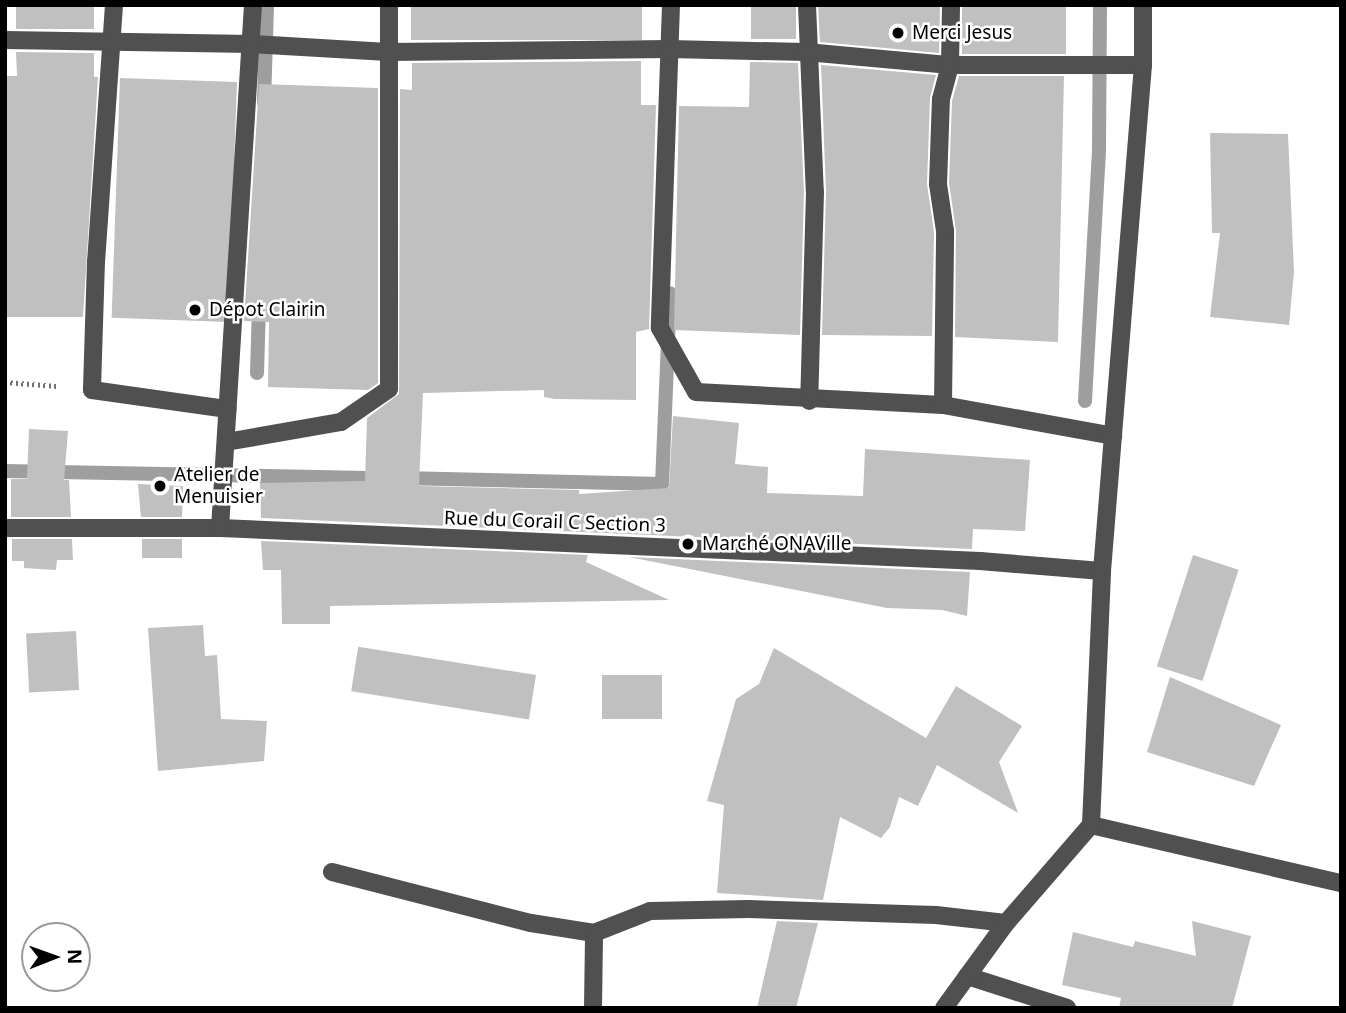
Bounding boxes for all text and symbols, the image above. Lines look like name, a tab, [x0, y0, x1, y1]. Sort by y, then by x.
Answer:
place label: Merci Jesus	[912, 22, 1012, 44]
marker: Merci Jesus	[890, 25, 906, 41]
place label: Dépot Clairin	[209, 299, 326, 321]
marker: Dépot Clairin	[187, 302, 203, 318]
place label: Atelier de Menuisier	[174, 464, 263, 508]
marker: Atelier de Menuisier	[152, 478, 168, 494]
street label: Rue du Corail C Section 3	[444, 507, 666, 537]
place label: Marché ONAVille	[702, 533, 851, 555]
marker: Marché ONAVille	[680, 536, 696, 552]
north arrow	[21, 922, 91, 992]
text: N	[62, 949, 88, 965]

